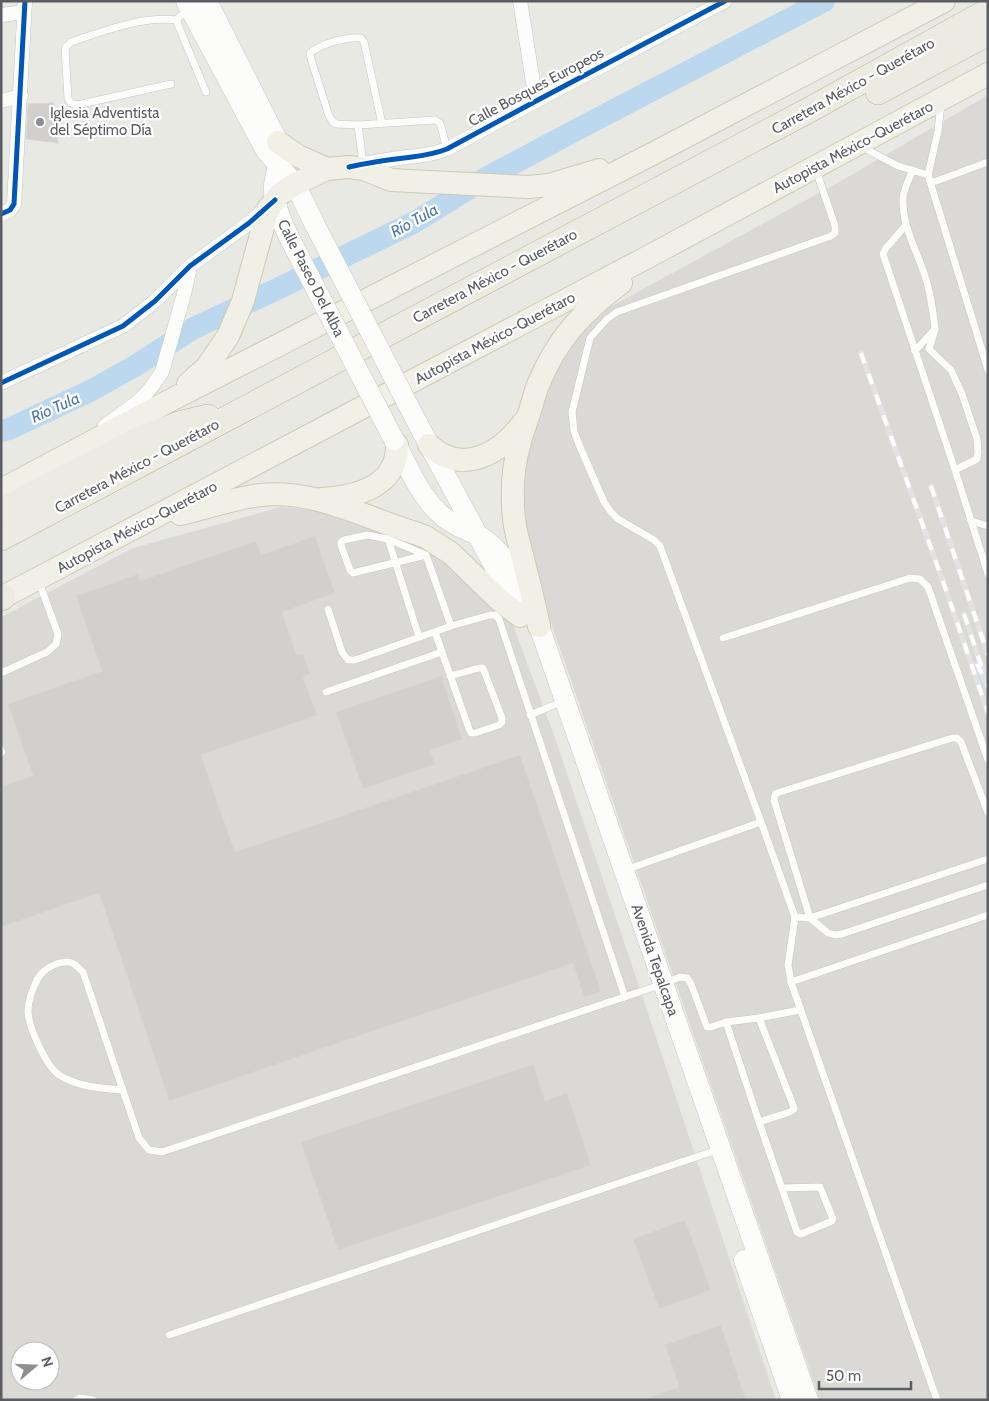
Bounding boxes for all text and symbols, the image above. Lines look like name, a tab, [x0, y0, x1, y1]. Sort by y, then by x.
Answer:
street label: Carretera México - Querétaro	[768, 34, 938, 138]
street label: Calle Bosques Europeos	[465, 44, 607, 130]
street label: Autopista México-Querétaro	[770, 97, 936, 197]
place label: Iglesia Adventista del Séptimo Día	[50, 104, 160, 139]
marker: Iglesia Adventista del Séptimo Día	[34, 116, 46, 128]
water label: Río Tula	[387, 200, 441, 241]
street label: Calle Paseo Del Alba	[274, 216, 349, 340]
street label: Carretera México - Querétaro	[410, 225, 580, 327]
street label: Autopista México-Querétaro	[412, 288, 578, 388]
water label: Río Tula	[28, 388, 82, 427]
street label: Carretera México - Querétaro	[52, 415, 222, 517]
street label: Autopista México-Querétaro	[54, 477, 220, 577]
street label: Avenida Tepalcapa	[627, 902, 683, 1019]
north arrow	[10, 1341, 60, 1391]
text: N	[37, 1354, 57, 1369]
scale bar	[819, 1358, 912, 1390]
text: 50 m	[826, 1367, 861, 1385]

